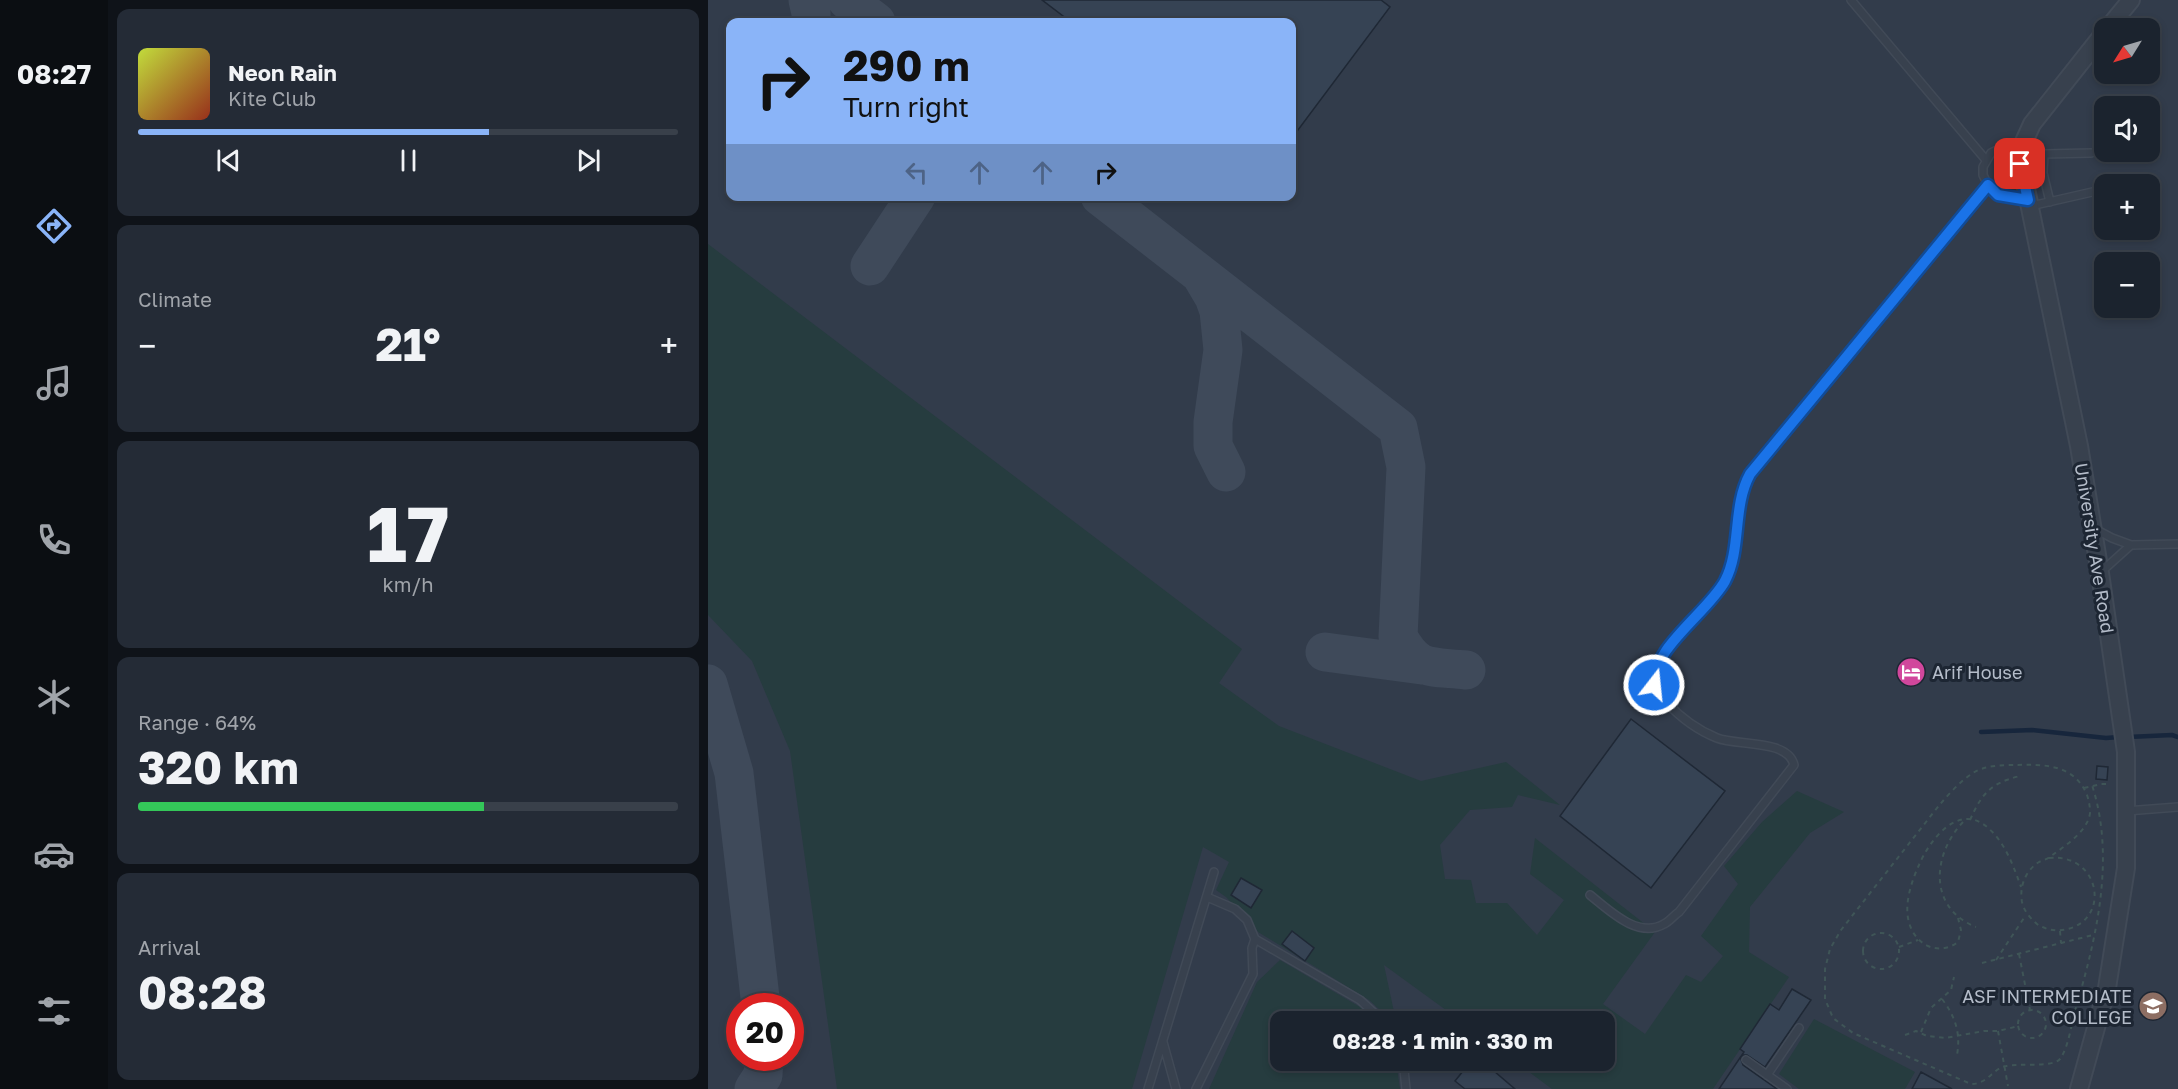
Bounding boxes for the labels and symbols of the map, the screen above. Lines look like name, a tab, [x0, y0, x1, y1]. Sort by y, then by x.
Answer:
north arrow	[2094, 18, 2160, 84]
pin	[1994, 138, 2045, 189]
street label: University Ave Road	[2071, 461, 2119, 635]
position arrow	[1622, 653, 1686, 717]
hotel icon: Arif House	[1895, 656, 1927, 688]
place label: Arif House	[1932, 661, 2022, 683]
place label: ASF INTERMEDIATE COLLEGE	[1962, 985, 2132, 1028]
school or university icon: ASF INTERMEDIATE COLLEGE	[2137, 990, 2169, 1022]
speed limit sign: 20	[726, 993, 804, 1071]

